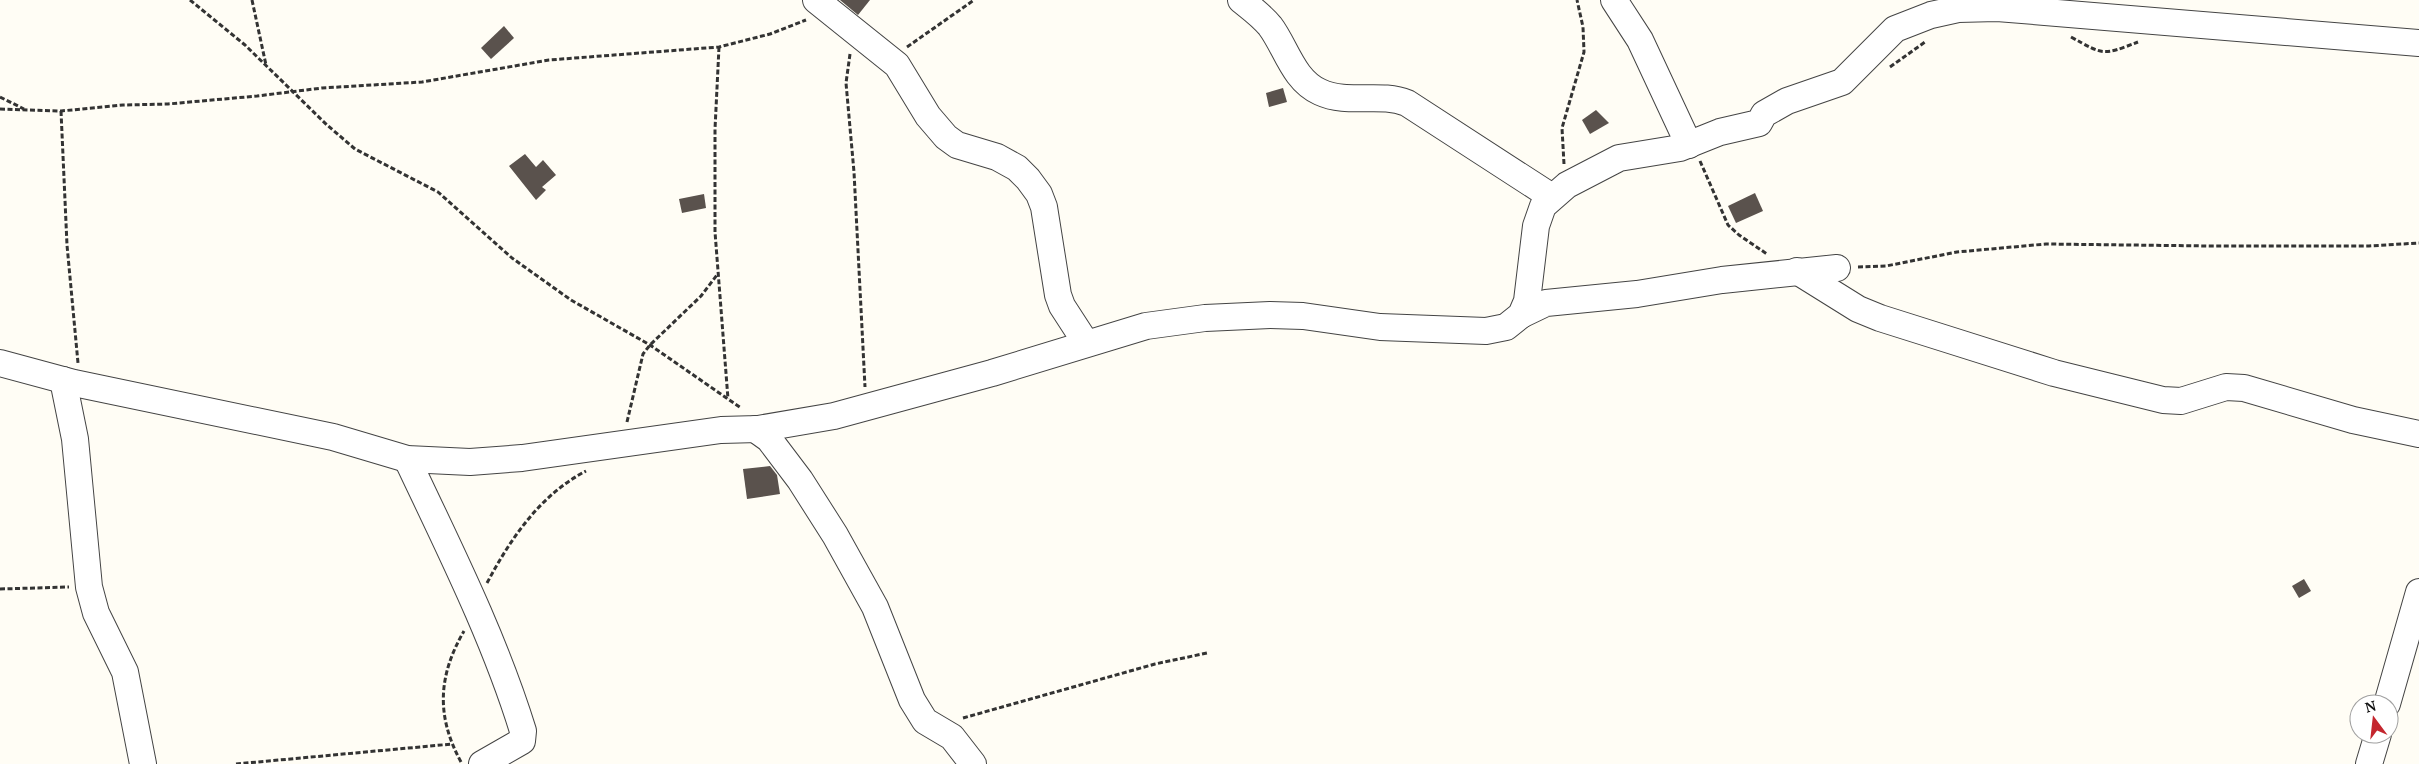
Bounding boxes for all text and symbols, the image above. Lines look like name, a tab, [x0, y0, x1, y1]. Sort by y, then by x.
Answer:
north arrow	[2349, 694, 2399, 744]
text: N	[2363, 695, 2378, 717]

